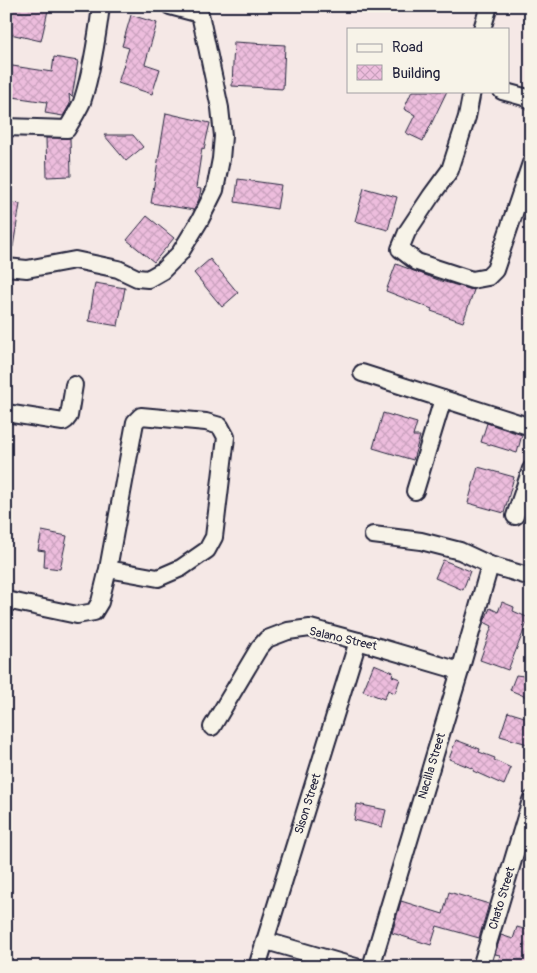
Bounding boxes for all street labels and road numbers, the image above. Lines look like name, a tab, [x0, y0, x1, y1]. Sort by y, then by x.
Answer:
street label: Salano Street	[308, 624, 379, 654]
street label: Nacilla Street	[414, 731, 449, 801]
street label: Sison Street	[291, 771, 324, 836]
street label: Chato Street	[485, 865, 518, 931]

